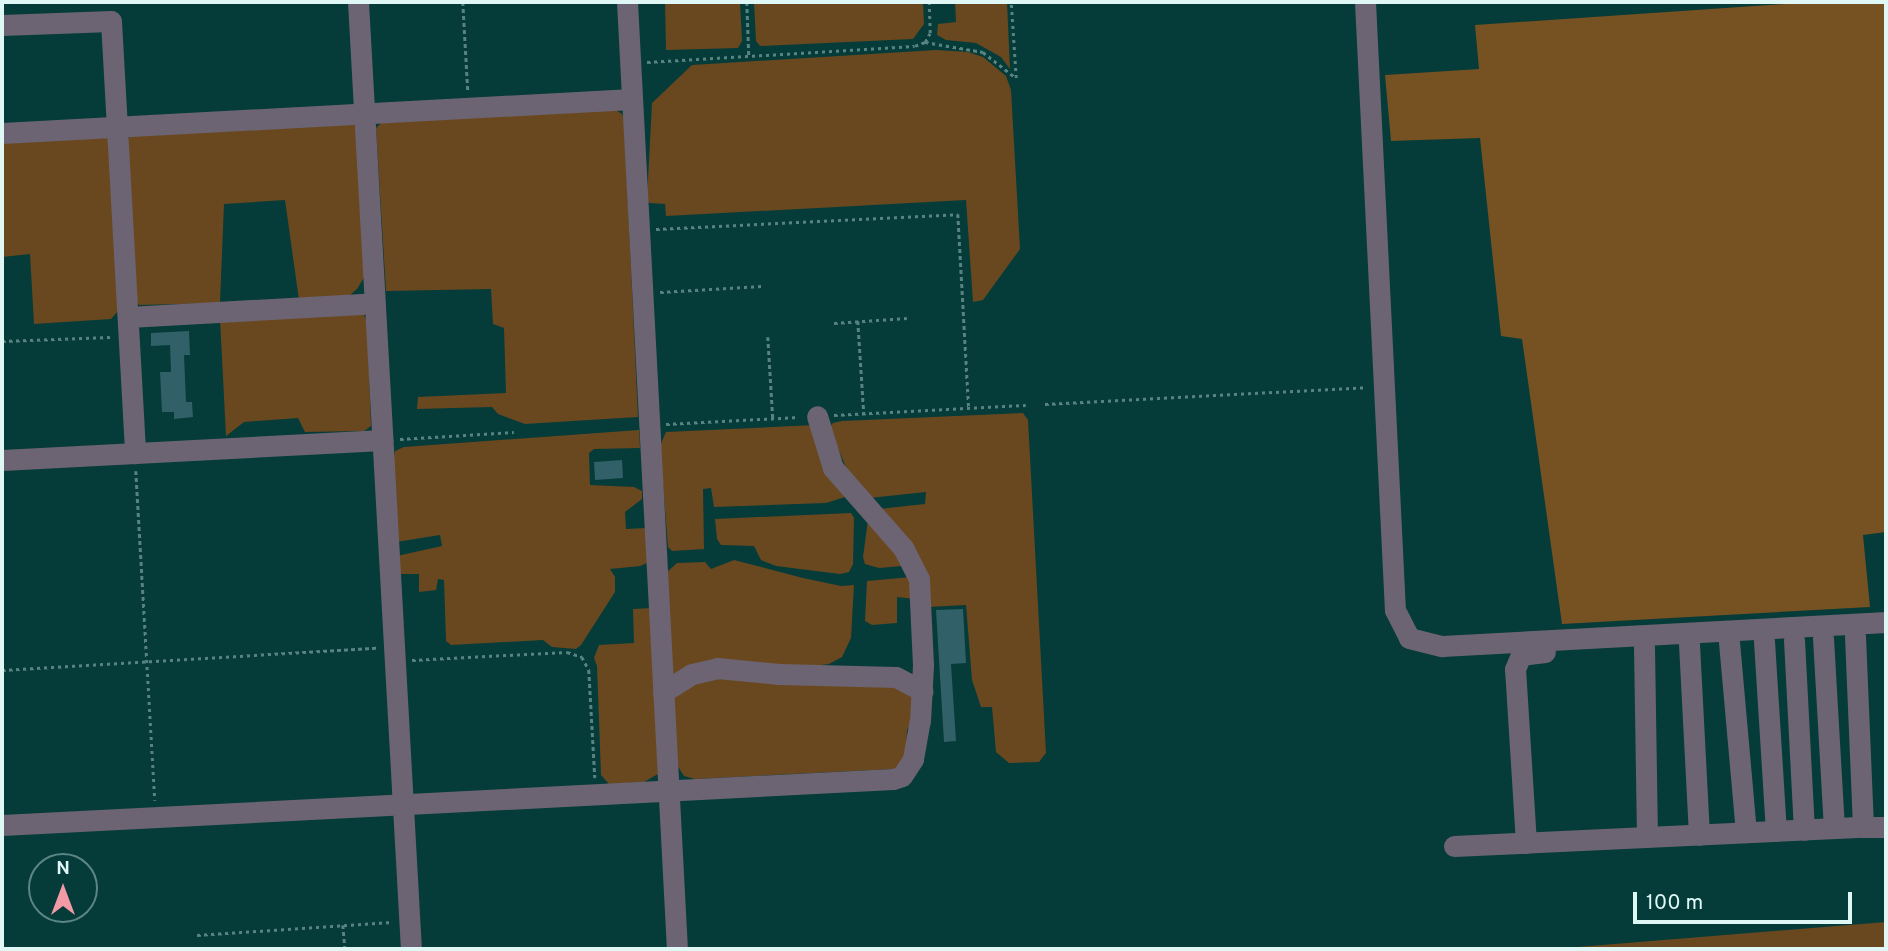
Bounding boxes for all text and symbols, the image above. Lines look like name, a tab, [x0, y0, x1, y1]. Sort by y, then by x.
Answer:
north arrow	[28, 853, 98, 923]
text: N	[56, 857, 70, 881]
scale bar	[1636, 878, 1855, 922]
text: 100 m	[1646, 890, 1703, 917]

